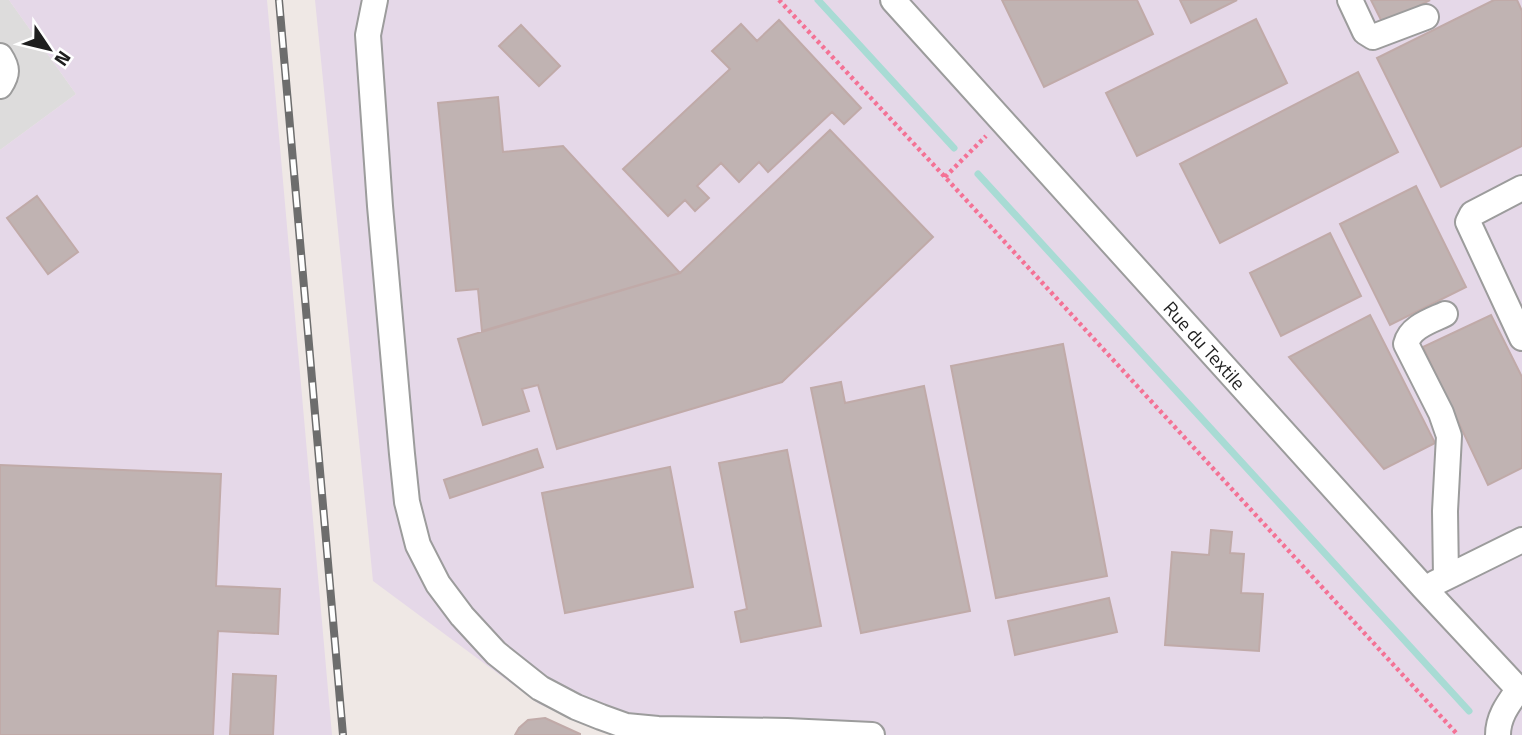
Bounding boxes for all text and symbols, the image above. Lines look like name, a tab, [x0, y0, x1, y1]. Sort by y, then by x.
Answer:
north arrow	[14, 14, 84, 84]
text: N	[48, 45, 79, 73]
street label: Rue du Textile	[1157, 294, 1253, 396]

